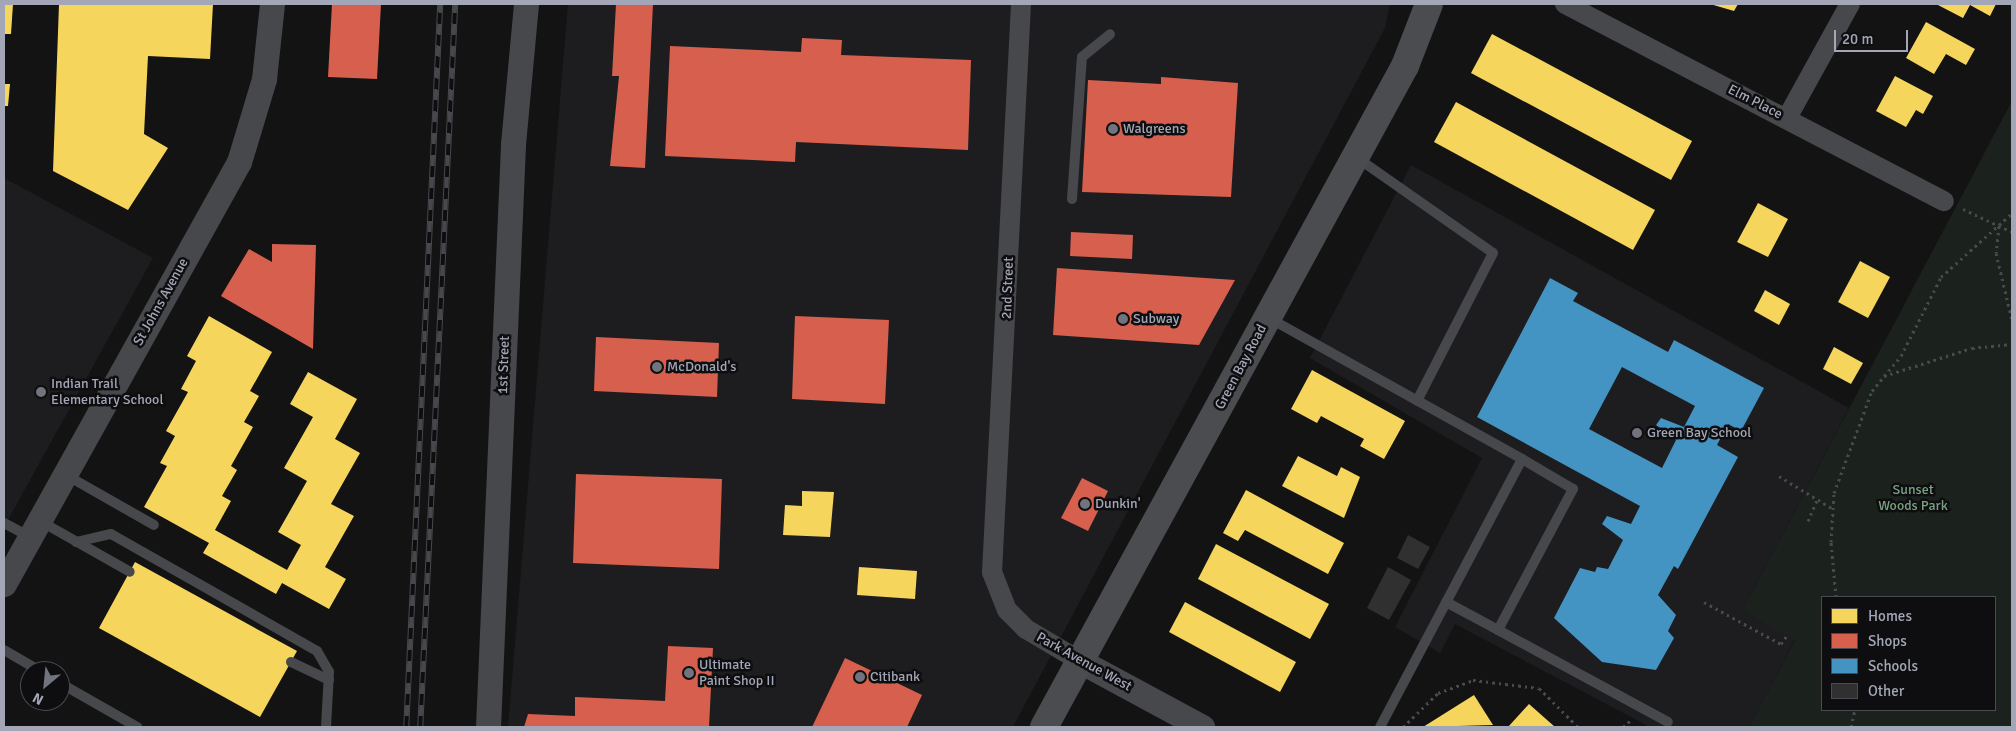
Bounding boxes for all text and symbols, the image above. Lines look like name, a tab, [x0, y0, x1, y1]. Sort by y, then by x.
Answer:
scale bar	[1836, 20, 1910, 52]
text: 20 m	[1842, 30, 1873, 48]
street label: Elm Place	[1725, 81, 1785, 123]
place label: Walgreens	[1123, 121, 1186, 137]
marker: Walgreens	[1107, 123, 1119, 135]
street label: St Johns Avenue	[130, 255, 192, 349]
street label: 2nd Street	[999, 257, 1017, 319]
place label: Subway	[1133, 311, 1179, 327]
marker: Subway	[1117, 313, 1129, 325]
street label: Green Bay Road	[1212, 322, 1270, 412]
street label: 1st Street	[495, 336, 513, 394]
place label: McDonald's	[667, 359, 736, 375]
marker: McDonald's	[651, 361, 663, 373]
place label: Indian Trail Elementary School	[51, 376, 164, 408]
marker: Indian Trail Elementary School	[35, 386, 47, 398]
place label: Green Bay School	[1647, 425, 1751, 441]
marker: Green Bay School	[1631, 427, 1643, 439]
park label: Sunset Woods Park	[1878, 482, 1948, 514]
place label: Dunkin'	[1095, 496, 1141, 512]
marker: Dunkin'	[1079, 498, 1091, 510]
legend	[1821, 596, 1996, 711]
text: Homes	[1868, 607, 1912, 625]
street label: Park Avenue West	[1033, 629, 1135, 695]
text: Shops	[1868, 632, 1907, 650]
place label: Ultimate Paint Shop II	[699, 657, 775, 690]
text: Schools	[1868, 657, 1918, 675]
north arrow	[20, 661, 70, 711]
marker: Ultimate Paint Shop II	[683, 667, 695, 679]
place label: Citibank	[870, 669, 920, 685]
marker: Citibank	[854, 671, 866, 683]
text: Other	[1868, 682, 1904, 700]
text: N	[30, 689, 46, 709]

